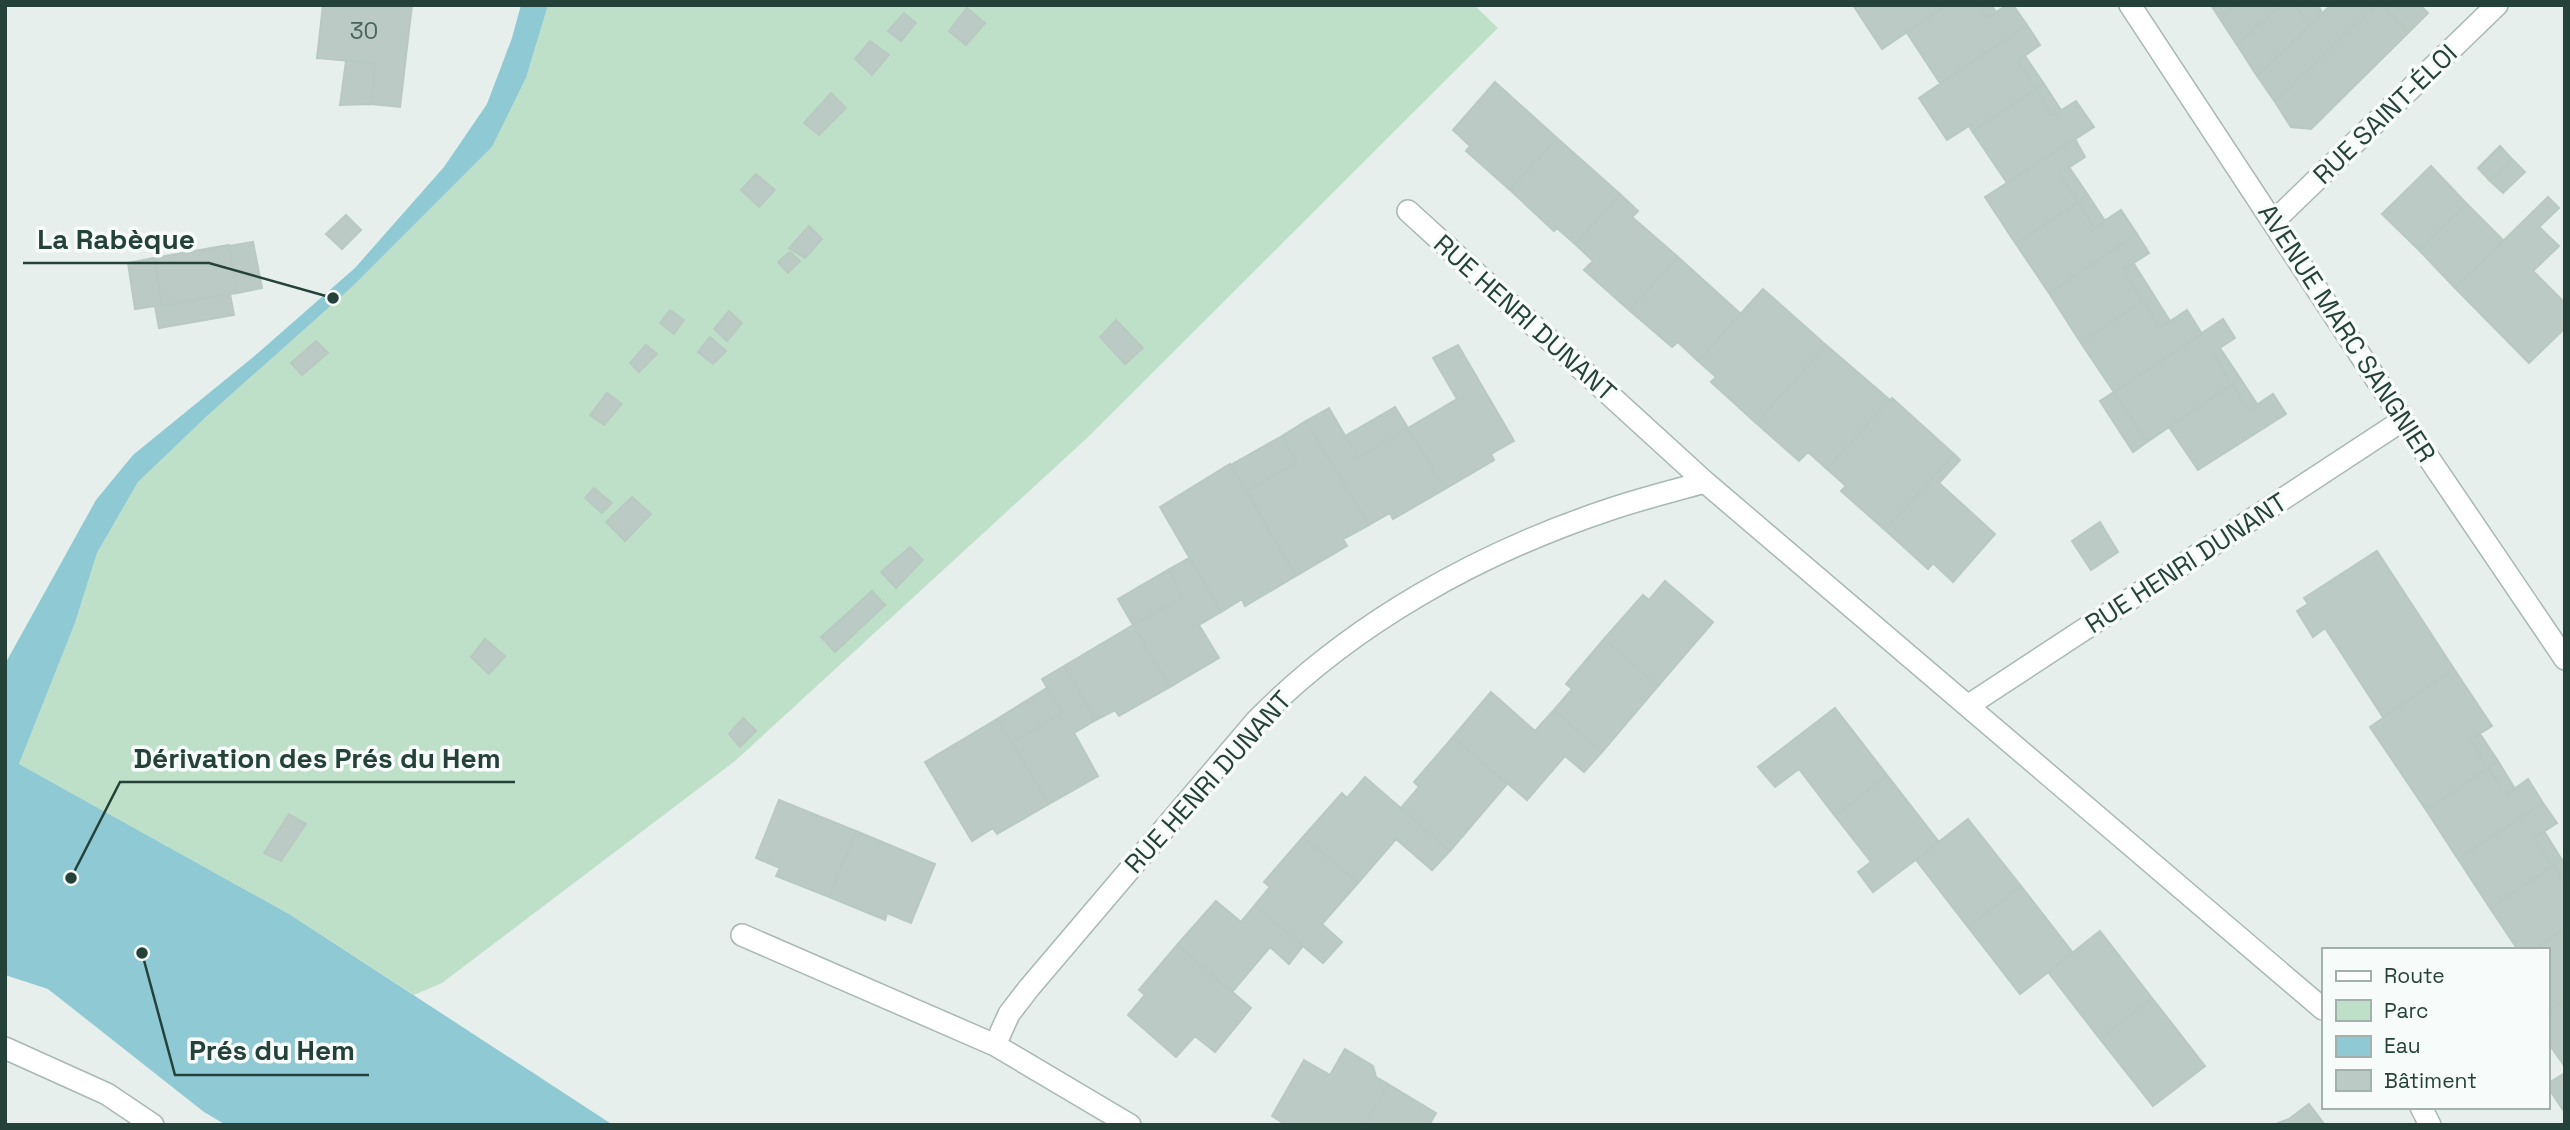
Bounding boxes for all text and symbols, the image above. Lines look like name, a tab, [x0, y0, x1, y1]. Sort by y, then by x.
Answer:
house number: 30	[350, 16, 378, 46]
street label: RUE SAINT-ÉLOI	[2306, 37, 2464, 191]
street label: AVENUE MARC SANGNIER	[2251, 197, 2443, 469]
callout: La Rabèque	[23, 214, 209, 263]
text: La Rabèque	[37, 221, 195, 257]
street label: RUE HENRI DUNANT	[1427, 227, 1623, 409]
street label: RUE HENRI DUNANT	[2079, 485, 2293, 641]
street label: RUE HENRI DUNANT	[1117, 684, 1299, 880]
callout: Dérivation des Prés du Hem	[120, 733, 515, 782]
text: Dérivation des Prés du Hem	[133, 740, 501, 776]
legend	[2322, 948, 2549, 1109]
text: Route	[2384, 962, 2445, 989]
text: Parc	[2384, 997, 2429, 1024]
callout: Prés du Hem	[175, 1026, 369, 1075]
text: Prés du Hem	[189, 1032, 355, 1068]
text: Eau	[2384, 1032, 2421, 1059]
text: Bâtiment	[2384, 1067, 2477, 1094]

